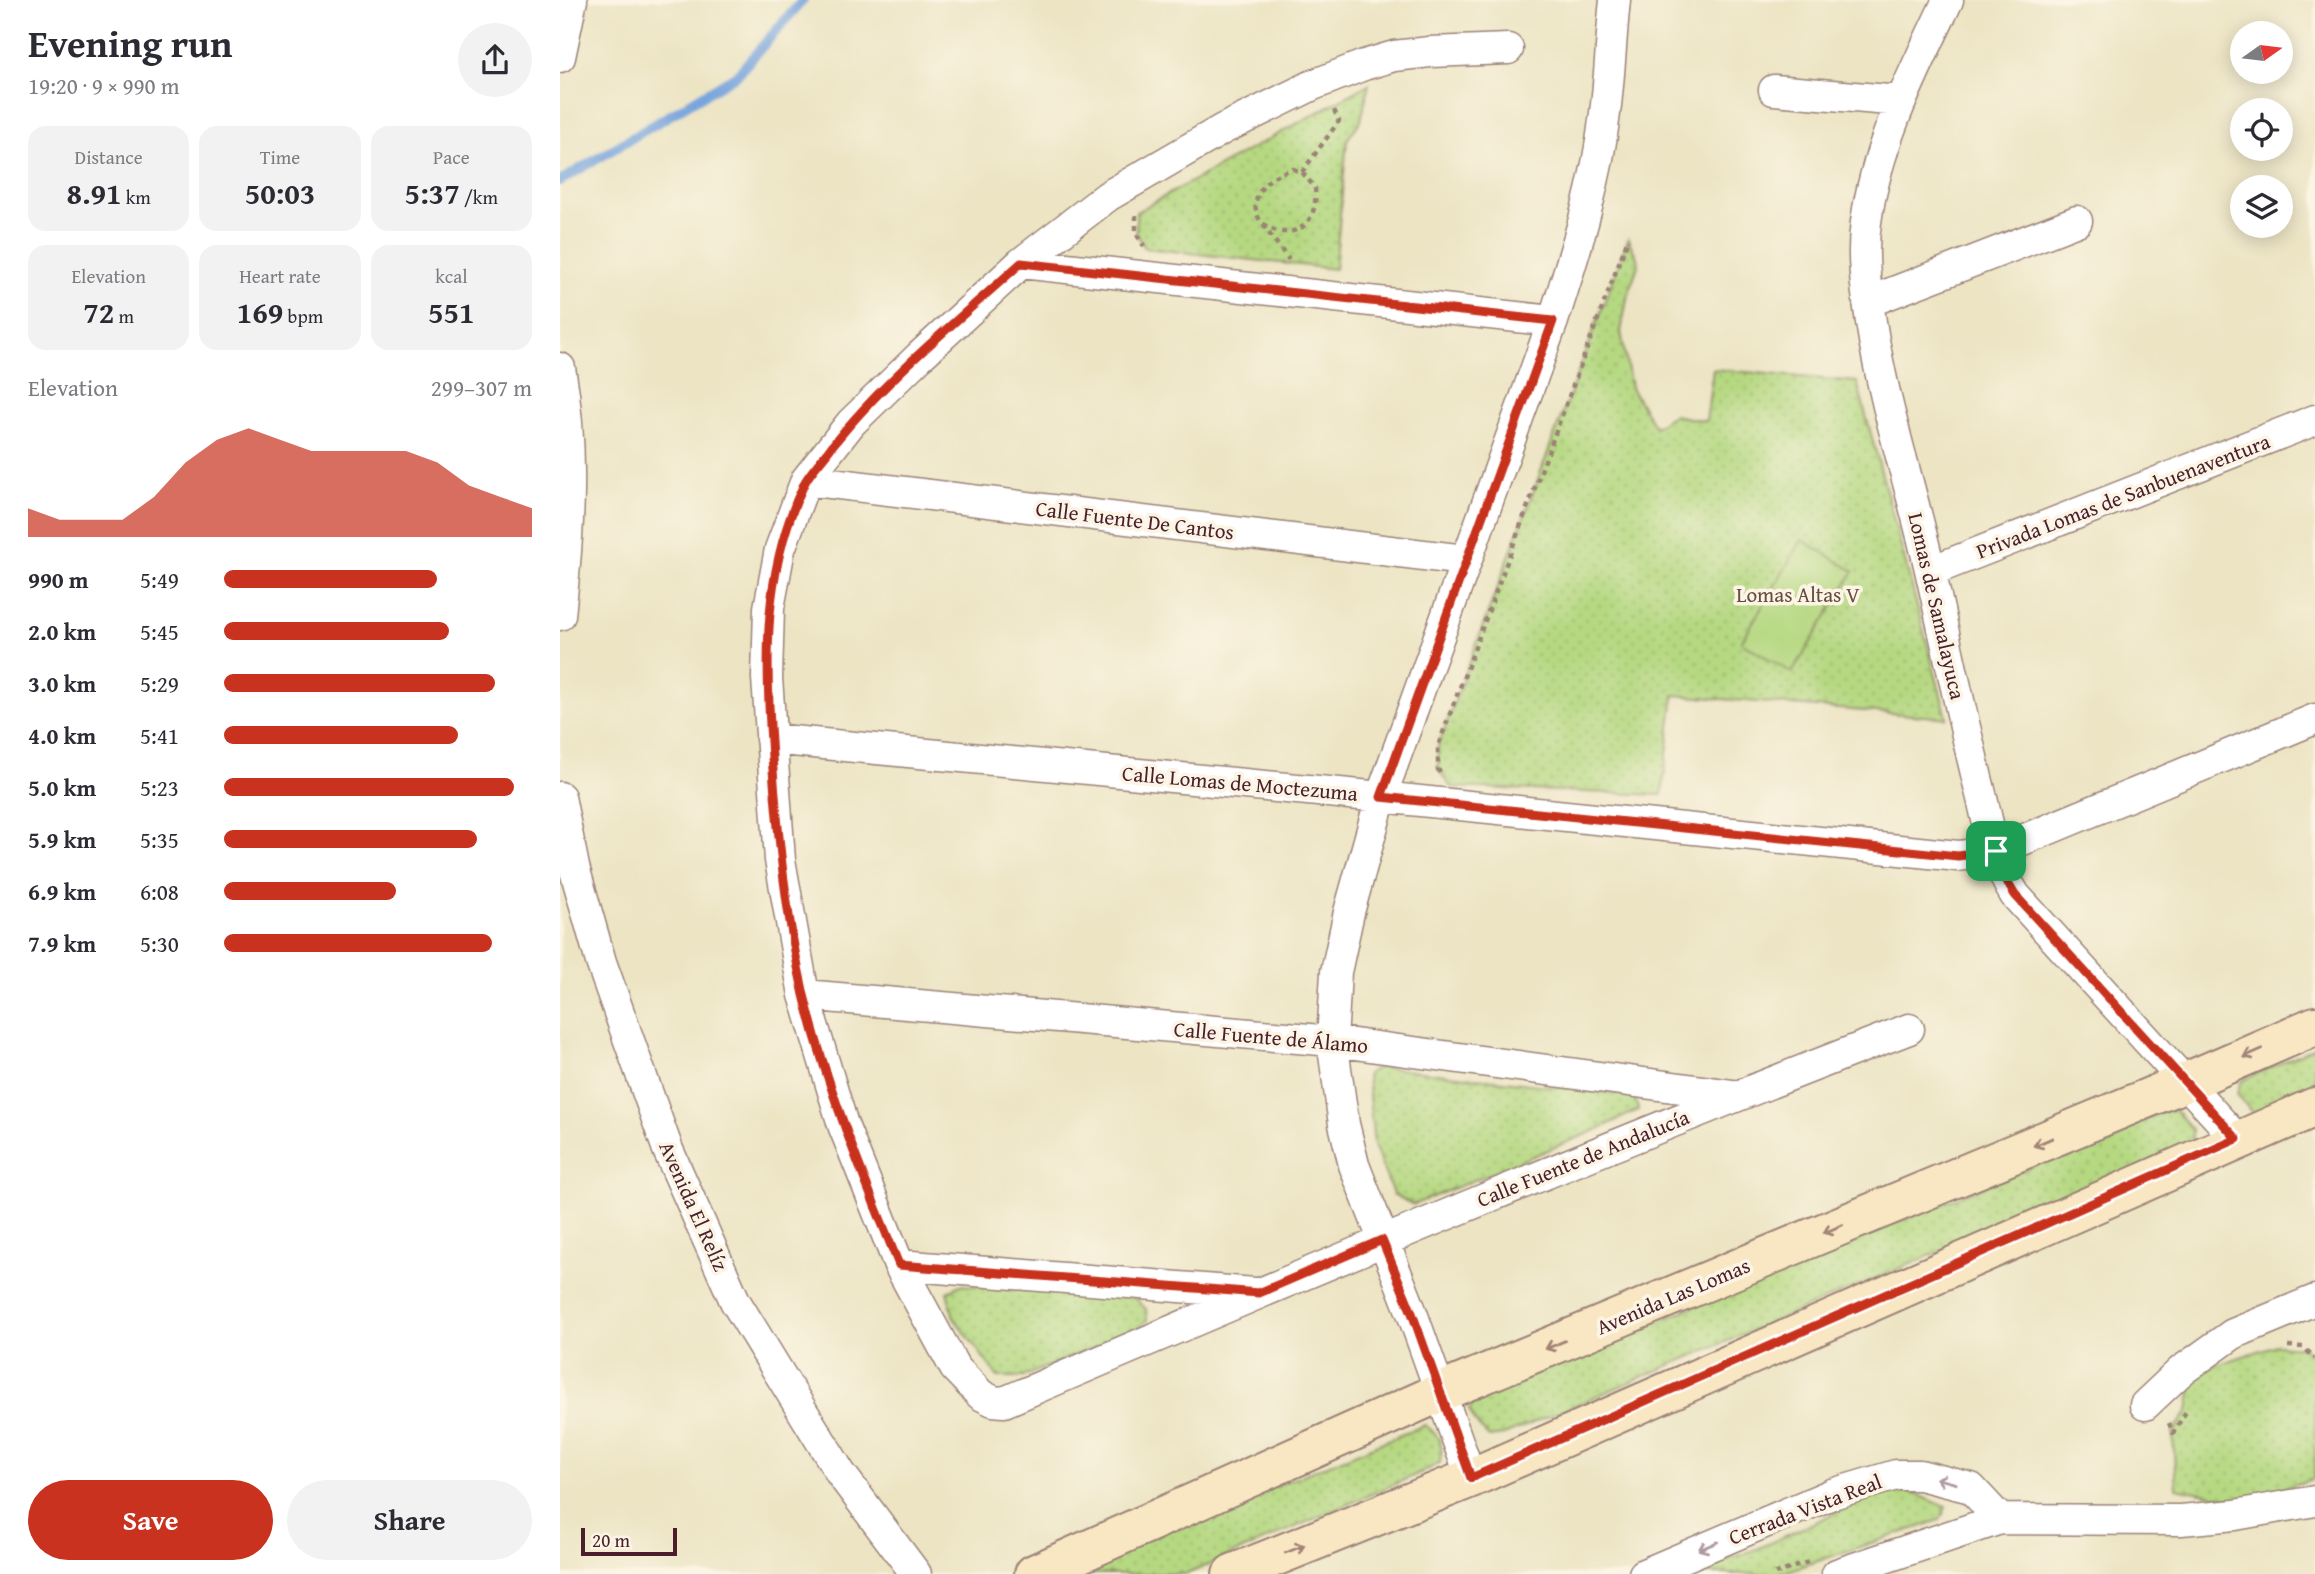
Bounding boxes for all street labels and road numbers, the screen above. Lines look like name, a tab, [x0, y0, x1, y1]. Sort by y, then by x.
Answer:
street label: Privada Lomas de Sanbuenaventura	[1972, 426, 2274, 566]
street label: Calle Fuente De Cantos	[1034, 492, 1236, 548]
street label: Lomas de Samalayuca	[1900, 510, 1974, 703]
street label: Calle Lomas de Moctezuma	[1121, 757, 1359, 809]
street label: Calle Fuente de Álamo	[1173, 1013, 1369, 1061]
street label: Calle Fuente de Andalucía	[1472, 1101, 1694, 1215]
street label: Avenida El Relíz	[652, 1136, 736, 1276]
street label: Avenida Las Lomas	[1591, 1250, 1755, 1342]
street label: Cerrada Vista Real	[1724, 1466, 1886, 1552]

